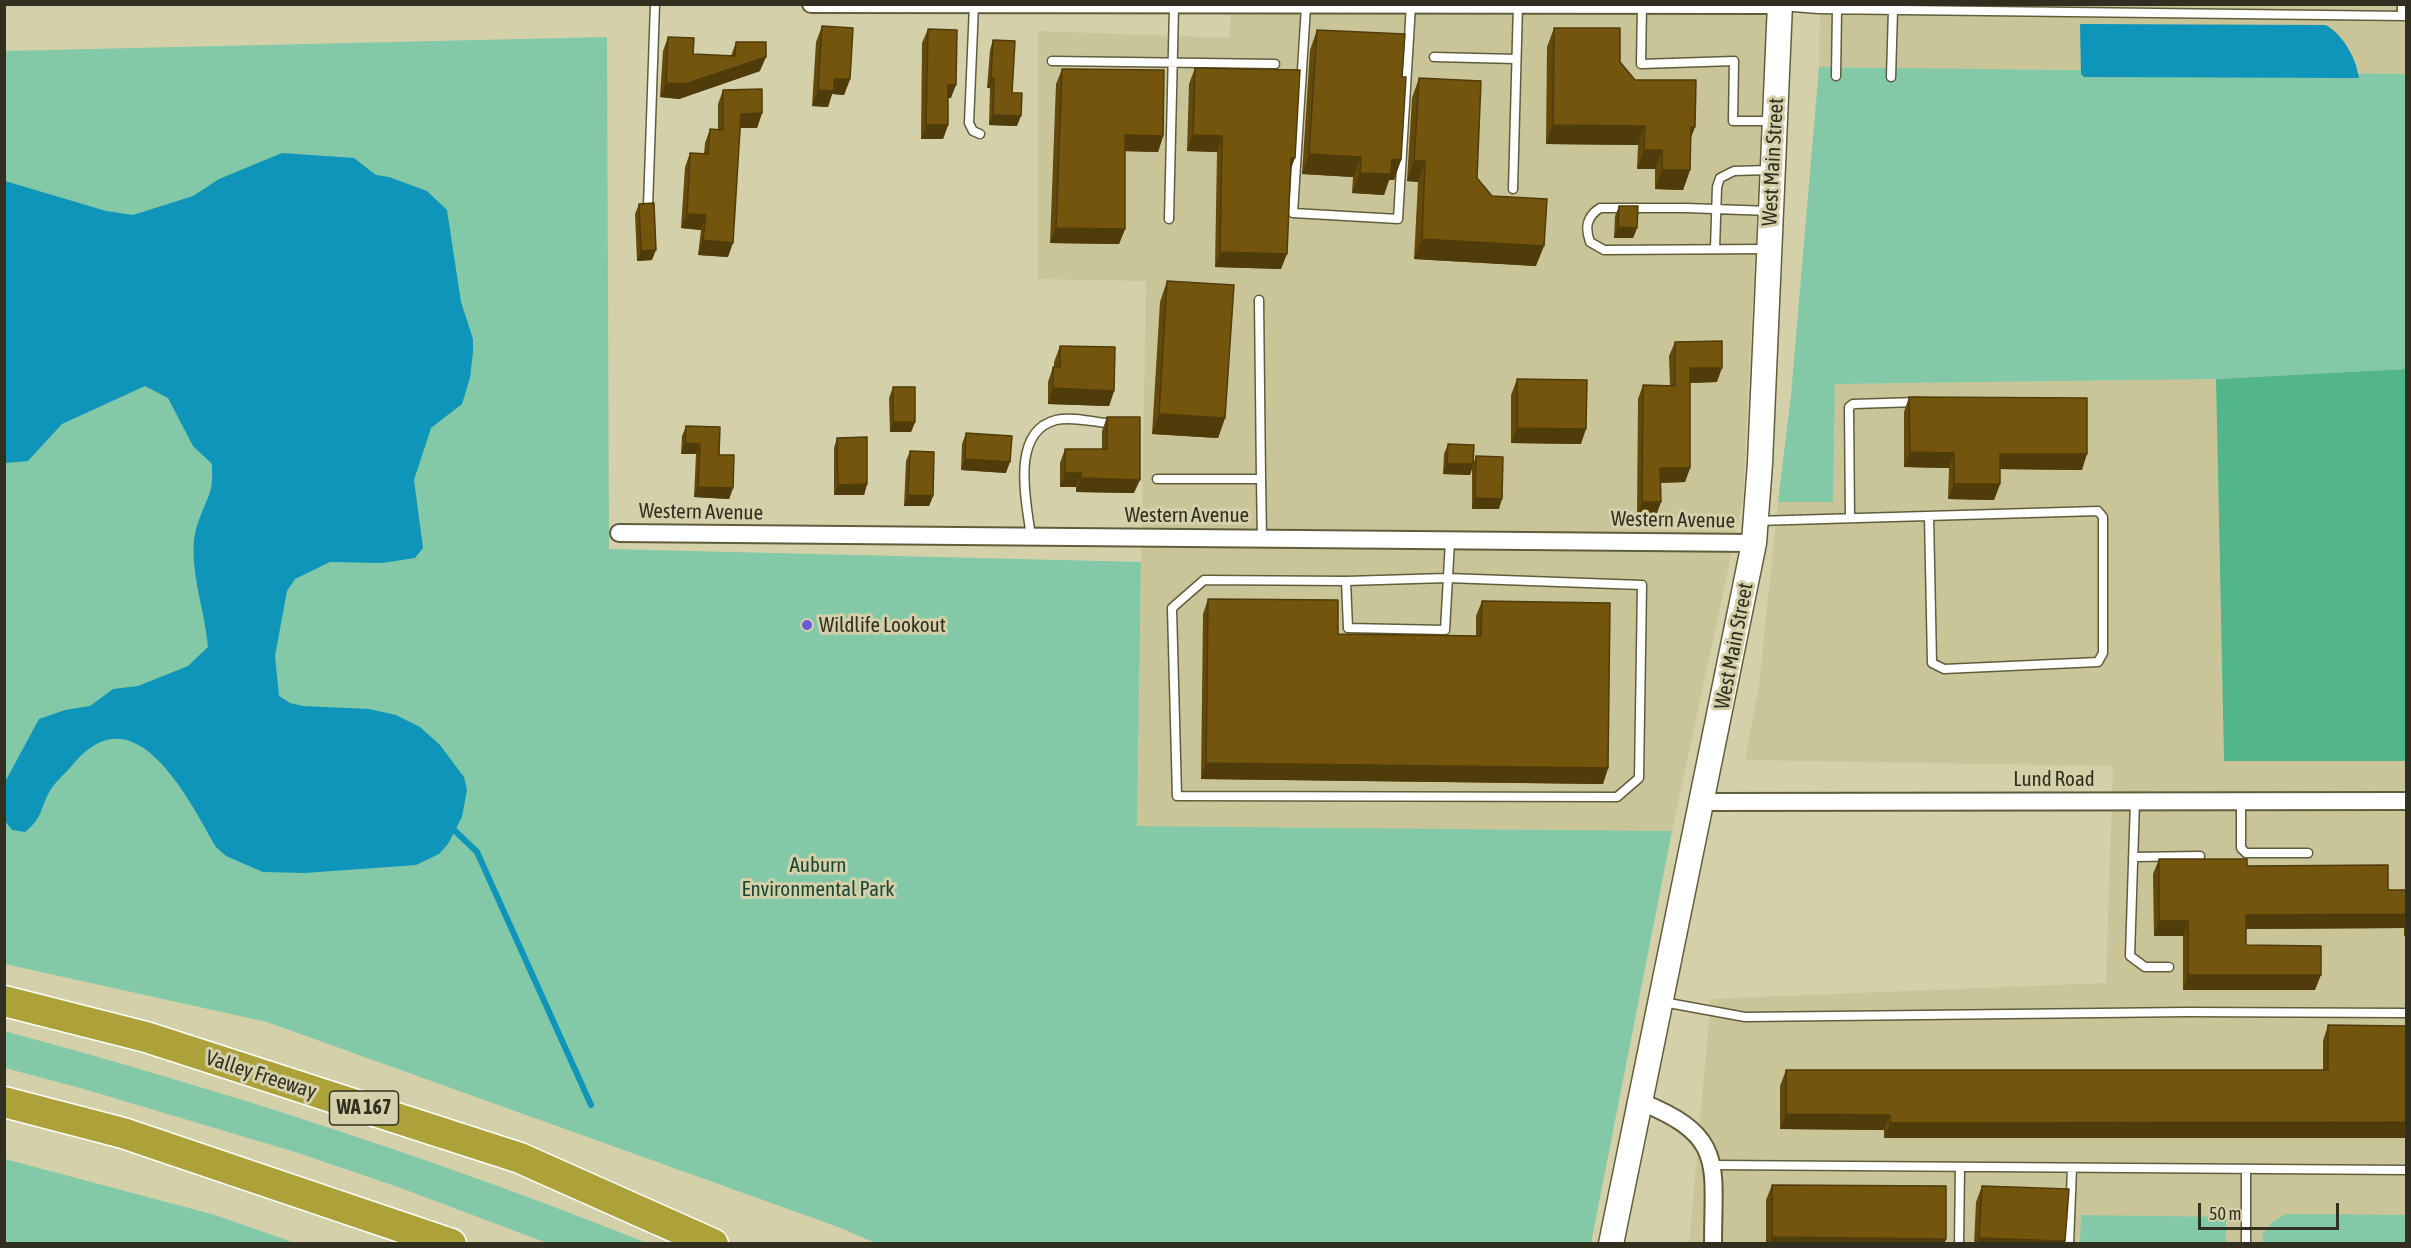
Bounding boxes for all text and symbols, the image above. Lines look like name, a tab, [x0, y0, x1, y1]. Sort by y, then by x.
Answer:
street label: West Main Street	[1757, 97, 1789, 227]
street label: Western Avenue	[639, 498, 763, 526]
street label: Western Avenue	[1125, 502, 1249, 528]
street label: Western Avenue	[1611, 506, 1735, 534]
street label: West Main Street	[1709, 581, 1759, 711]
place label: Wildlife Lookout	[819, 612, 946, 638]
marker: Wildlife Lookout	[800, 618, 814, 632]
street label: Lund Road	[2013, 766, 2095, 792]
park label: Auburn Environmental Park	[741, 852, 895, 902]
street label: Valley Freeway	[202, 1045, 320, 1105]
road number: WA 167	[330, 1091, 398, 1125]
scale bar	[2201, 1191, 2342, 1229]
text: 50 m	[2209, 1203, 2241, 1224]

